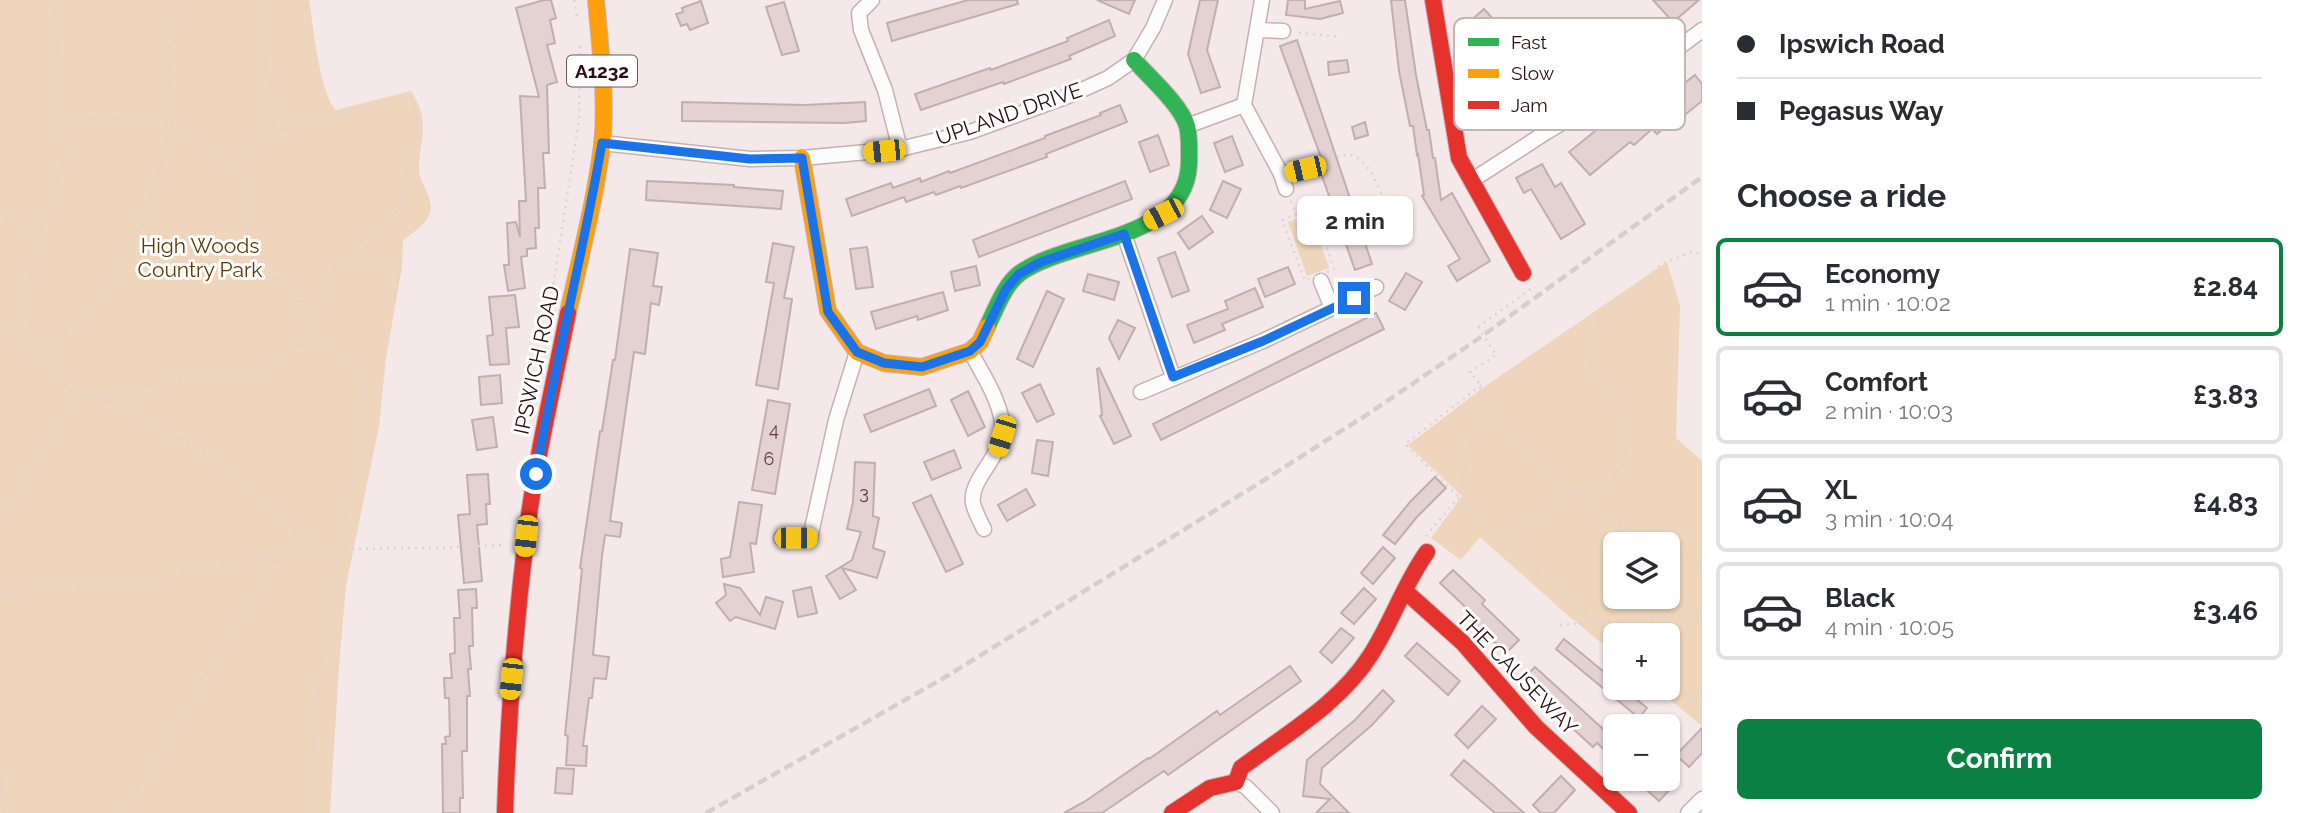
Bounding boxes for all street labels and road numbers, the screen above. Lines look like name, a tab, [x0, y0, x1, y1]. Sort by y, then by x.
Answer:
road number: A1232	[567, 55, 637, 86]
street label: UPLAND DRIVE	[932, 77, 1085, 150]
street label: IPSWICH ROAD	[509, 283, 564, 436]
street label: THE CAUSEWAY	[1452, 606, 1583, 740]

